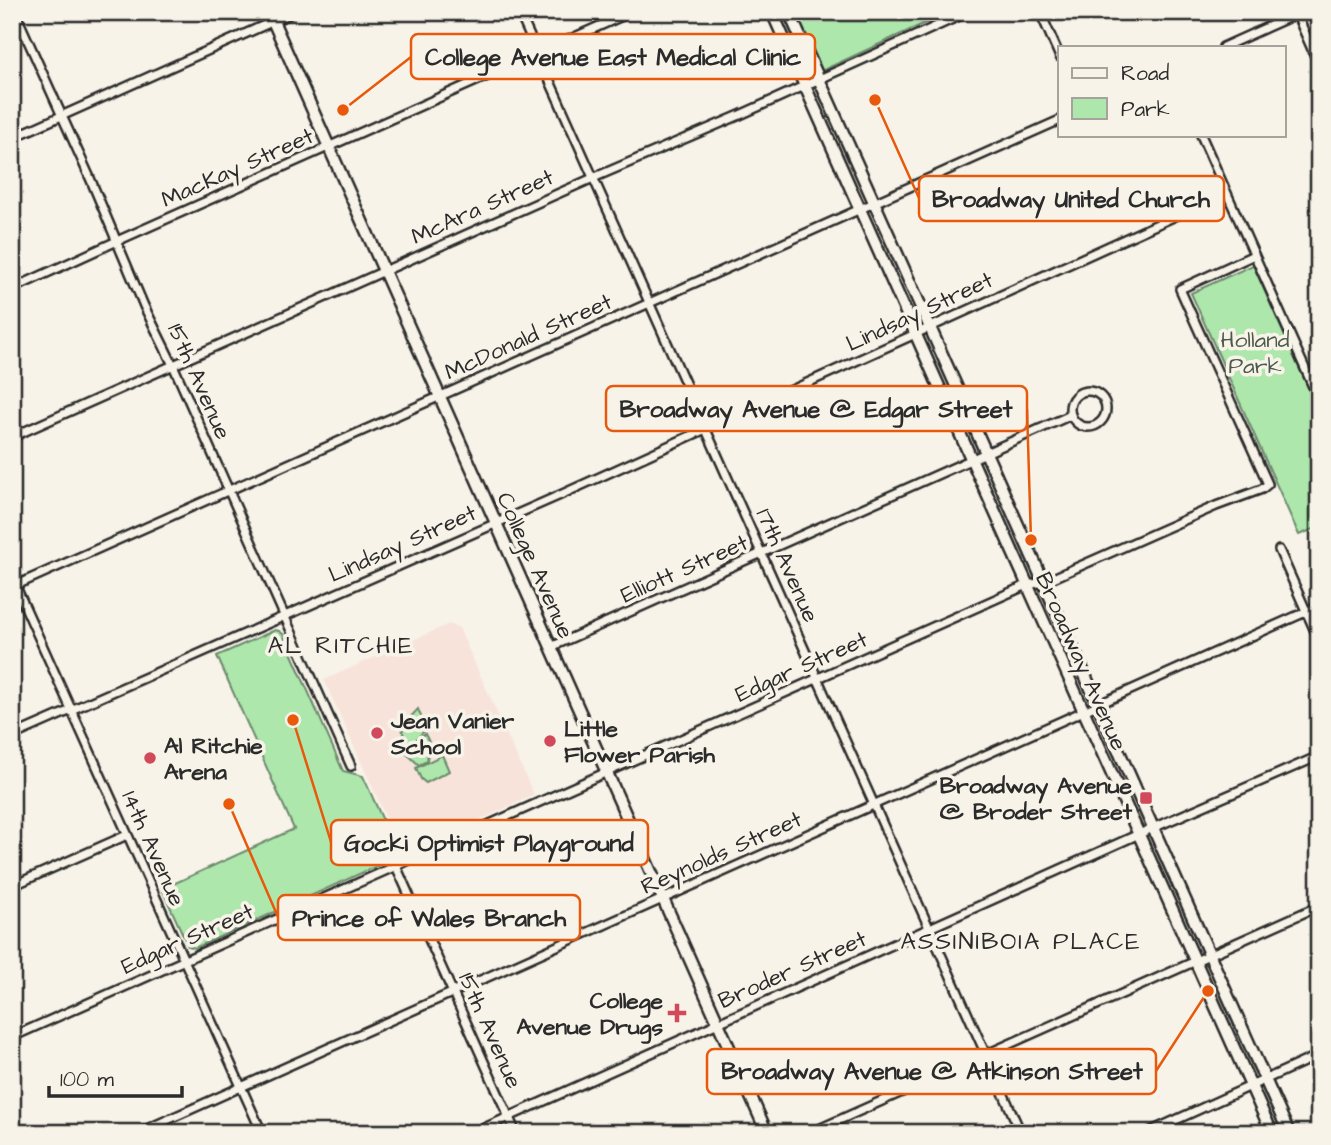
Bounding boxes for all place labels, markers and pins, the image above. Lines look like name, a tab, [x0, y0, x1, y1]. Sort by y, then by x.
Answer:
callout: College Avenue East Medical Clinic	[411, 34, 815, 79]
callout: Broadway United Church	[919, 176, 1224, 221]
callout: Broadway Avenue @ Edgar Street	[606, 386, 1027, 431]
place label: Jean Vanier School	[390, 705, 515, 763]
place label: Little Flower Parish	[564, 713, 716, 771]
marker: Jean Vanier School	[369, 725, 385, 741]
place label: Al Ritchie Arena	[164, 730, 263, 788]
marker: Little Flower Parish	[542, 733, 558, 749]
marker: Al Ritchie Arena	[142, 750, 158, 766]
place label: Broadway Avenue @ Broder Street	[940, 770, 1133, 828]
marker: Broadway Avenue @ Broder Street	[1138, 790, 1154, 806]
callout: Gocki Optimist Playground	[331, 820, 648, 865]
callout: Prince of Wales Branch	[278, 895, 580, 940]
place label: College Avenue Drugs	[516, 985, 664, 1044]
marker: College Avenue Drugs	[669, 1005, 685, 1021]
callout: Broadway Avenue @ Atkinson Street	[707, 1049, 1156, 1094]

